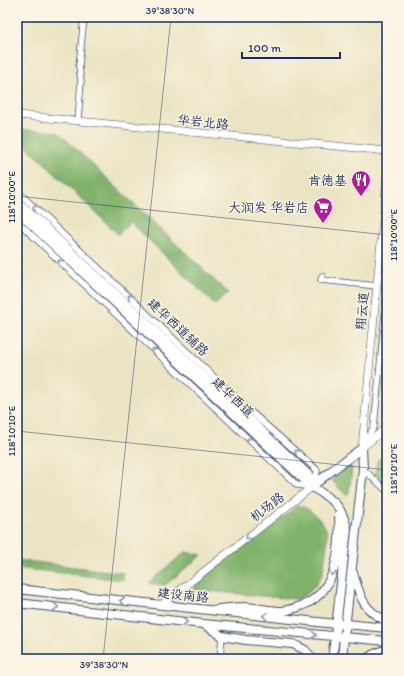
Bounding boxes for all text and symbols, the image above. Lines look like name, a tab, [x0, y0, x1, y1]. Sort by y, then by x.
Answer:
text: 39°38'30"N	[146, 4, 194, 17]
scale bar	[242, 34, 340, 60]
text: 100 m	[248, 41, 281, 55]
street label: 华岩北路	[176, 112, 230, 132]
restaurant icon: 肯德基	[350, 169, 372, 197]
text: 118°10'00"E	[5, 171, 18, 223]
place label: 肯德基	[308, 173, 347, 188]
supermarket icon: 大润发 华岩店	[312, 196, 334, 224]
place label: 大润发 华岩店	[228, 200, 309, 215]
one-way arrow	[32, 205, 40, 213]
text: 118°10'00"E	[387, 209, 400, 261]
one-way arrow	[57, 259, 65, 267]
street label: 翔云道	[353, 291, 371, 331]
one-way arrow	[127, 294, 135, 302]
street label: 建华西道辅路	[144, 295, 212, 359]
one-way arrow	[151, 349, 159, 356]
street label: 建华西道	[209, 374, 257, 420]
text: 118°10'10"E	[5, 405, 18, 456]
one-way arrow	[246, 437, 254, 445]
text: 118°10'10"E	[387, 443, 400, 494]
one-way arrow	[294, 450, 301, 457]
street label: 机场路	[247, 489, 287, 525]
one-way arrow	[246, 532, 253, 539]
one-way arrow	[329, 570, 337, 577]
street label: 建设南路	[156, 585, 210, 605]
one-way arrow	[119, 597, 125, 606]
one-way arrow	[53, 603, 59, 612]
one-way arrow	[262, 612, 268, 621]
one-way arrow	[182, 617, 188, 626]
one-way arrow	[311, 630, 317, 639]
text: 39°38'30"N	[80, 658, 128, 671]

